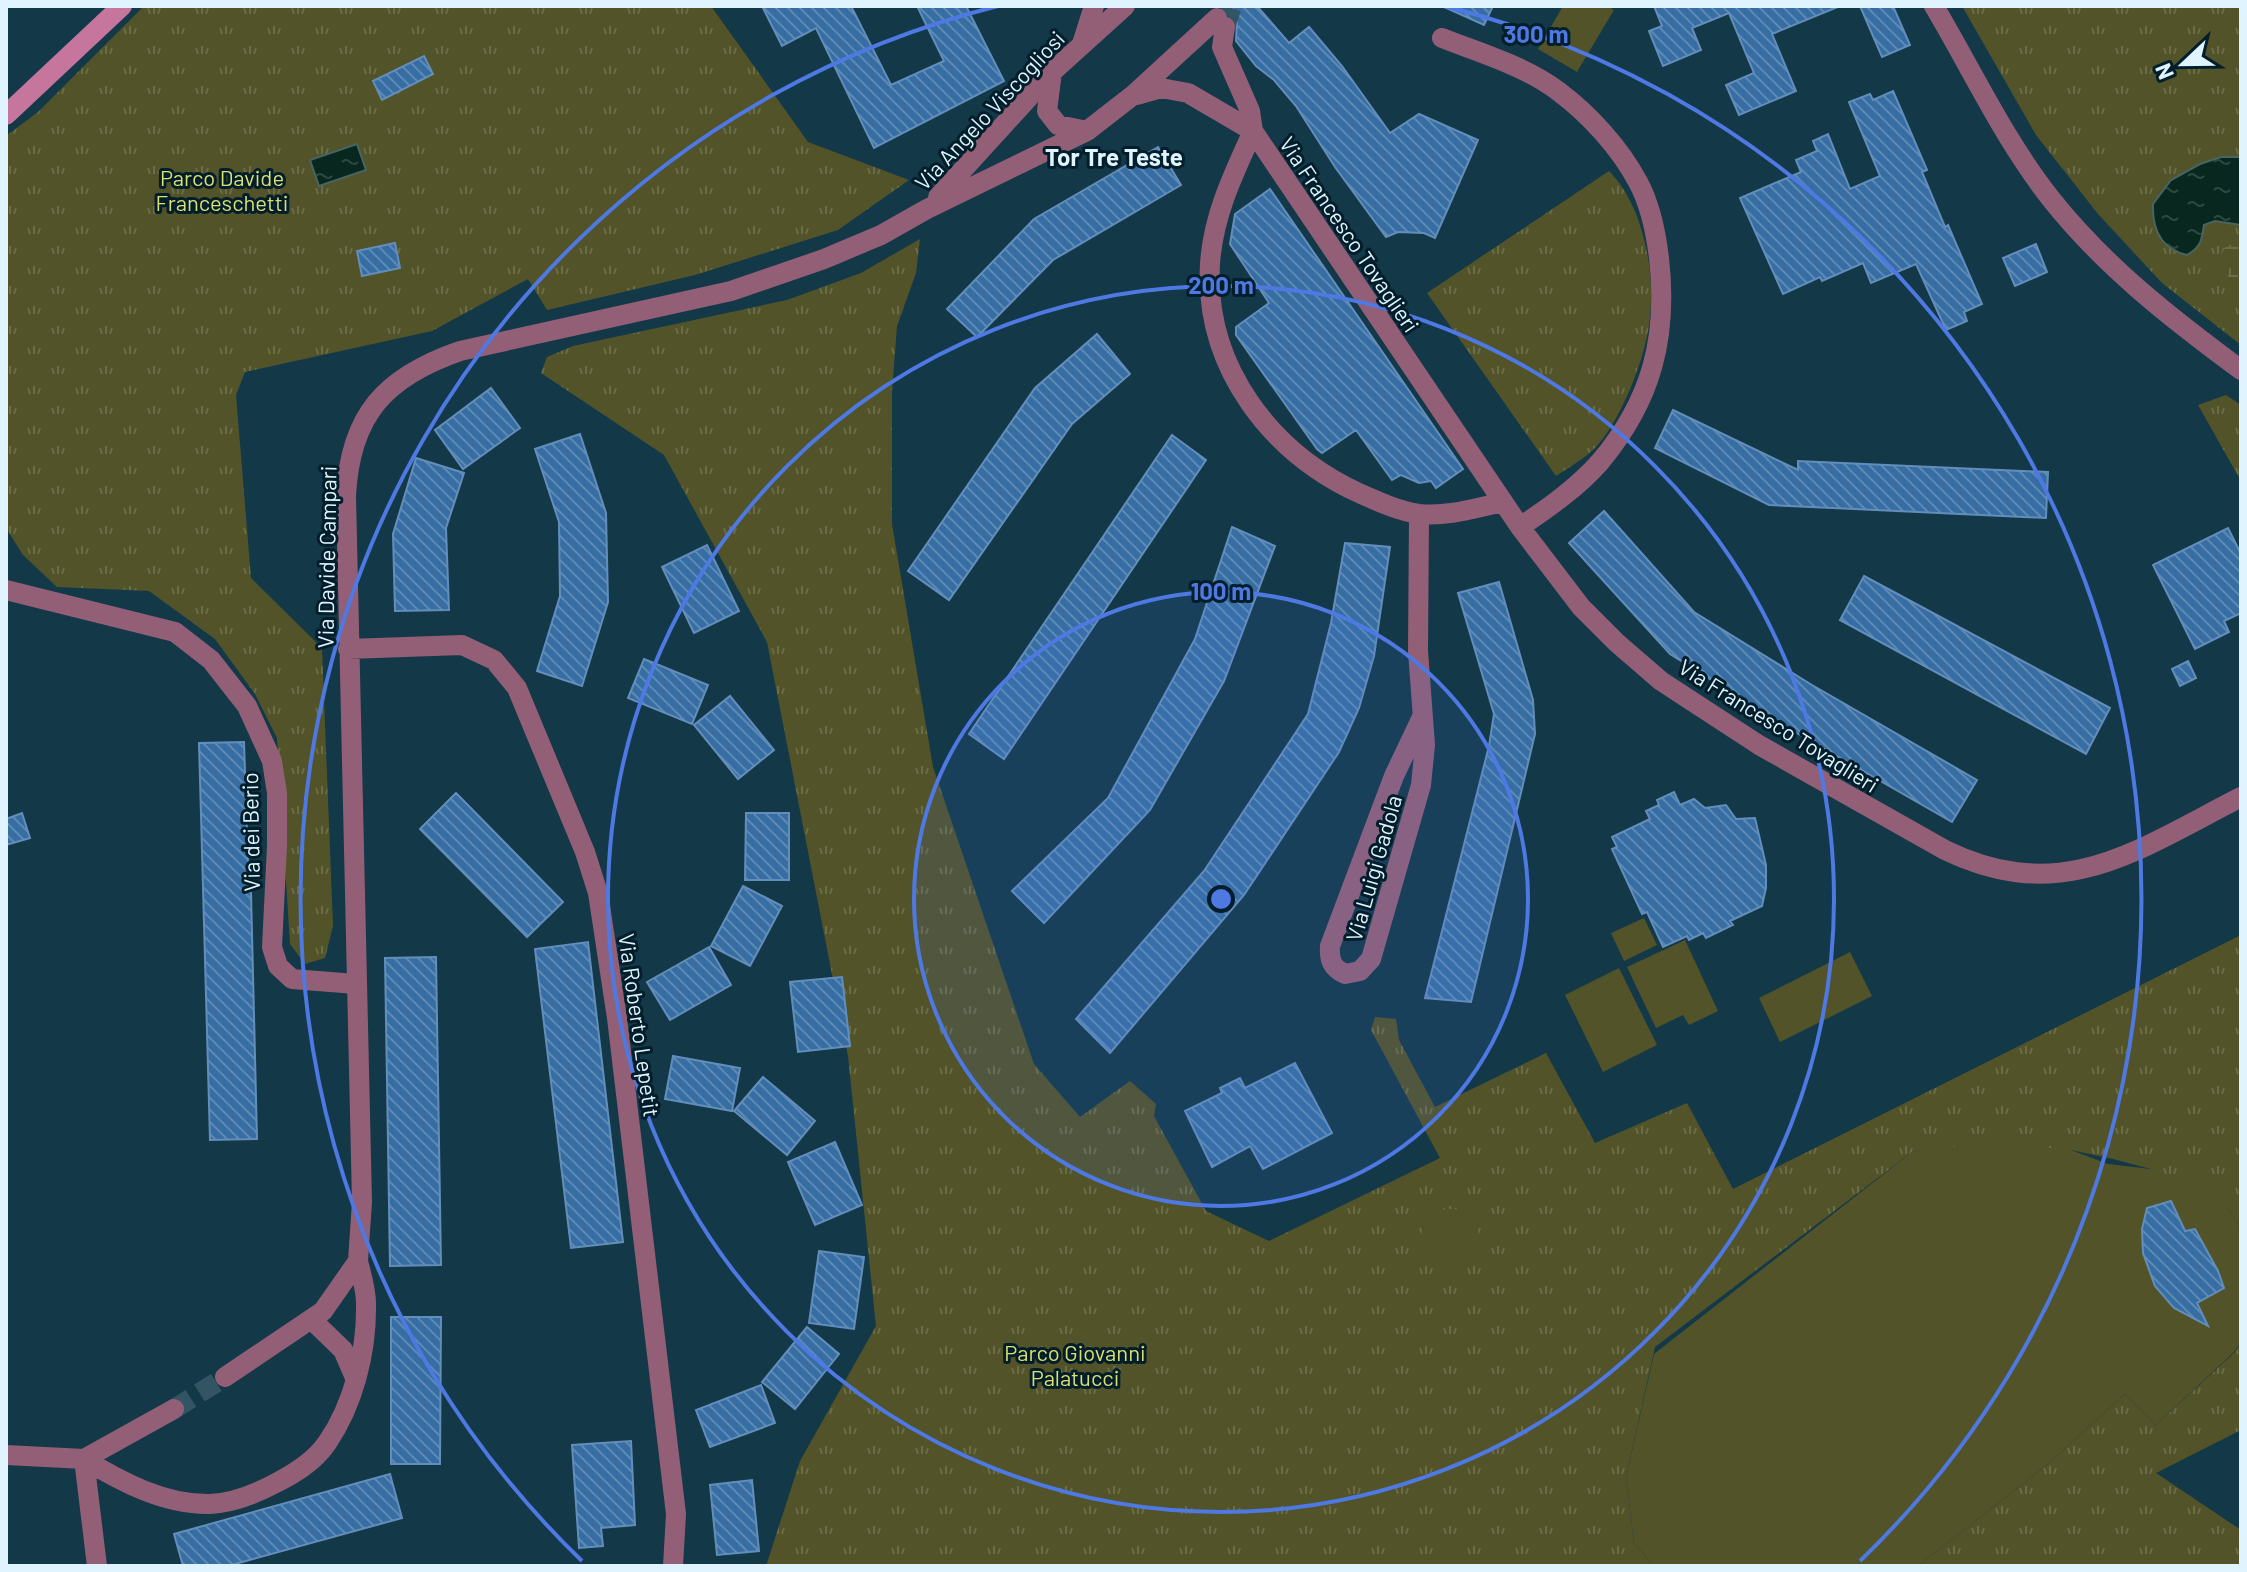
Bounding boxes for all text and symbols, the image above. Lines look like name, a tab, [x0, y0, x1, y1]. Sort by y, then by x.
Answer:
text: 300 m	[1503, 19, 1569, 48]
north arrow	[2143, 24, 2223, 104]
street label: Via Angelo Viscogliosi	[909, 25, 1069, 195]
text: N	[2149, 60, 2178, 84]
street label: Via Francesco Tovaglieri	[1275, 131, 1425, 337]
district label: Tor Tre Teste	[1045, 142, 1183, 171]
park label: Parco Davide Franceschetti	[156, 164, 288, 215]
text: 200 m	[1188, 270, 1254, 299]
street label: Via Davide Campari	[311, 465, 341, 649]
text: 100 m	[1191, 576, 1251, 605]
street label: Via Francesco Tovaglieri	[1674, 653, 1884, 797]
street label: Via dei Berio	[236, 772, 264, 892]
street label: Via Luigi Gadola	[1340, 792, 1406, 944]
centre of rings	[1207, 885, 1235, 913]
street label: Via Roberto Lepetit	[614, 932, 666, 1118]
park label: Parco Giovanni Palatucci	[1004, 1339, 1146, 1390]

